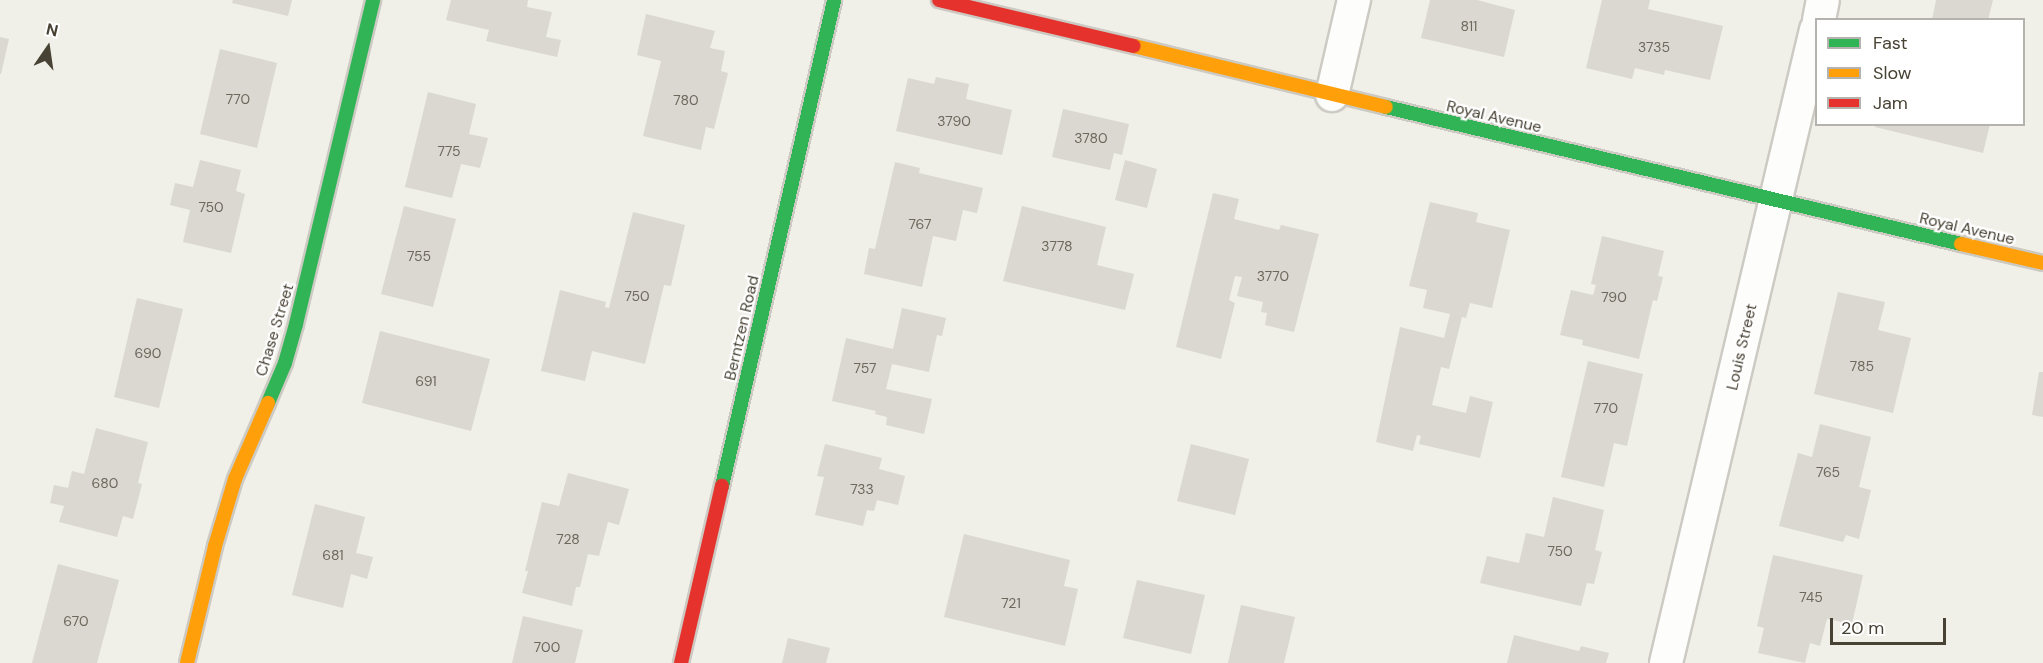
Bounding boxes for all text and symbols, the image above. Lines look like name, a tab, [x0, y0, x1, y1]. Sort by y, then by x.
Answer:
north arrow	[18, 18, 78, 78]
text: N	[44, 18, 60, 42]
house number: 811	[1461, 18, 1477, 34]
legend	[1815, 18, 2025, 126]
text: Fast	[1873, 31, 1908, 55]
house number: 3735	[1638, 39, 1670, 55]
text: Slow	[1873, 61, 1912, 85]
house number: 770	[226, 91, 250, 107]
text: Jam	[1873, 91, 1908, 115]
house number: 780	[673, 92, 699, 108]
street label: Royal Avenue	[1445, 97, 1543, 137]
house number: 3790	[937, 113, 971, 129]
house number: 3780	[1074, 130, 1108, 146]
house number: 775	[437, 143, 461, 159]
house number: 750	[198, 199, 224, 215]
street label: Royal Avenue	[1918, 209, 2016, 249]
house number: 767	[908, 216, 932, 232]
house number: 3778	[1041, 238, 1073, 254]
house number: 755	[407, 248, 431, 264]
house number: 3770	[1257, 268, 1289, 284]
street label: Berntzen Road	[721, 274, 763, 382]
street label: Chase Street	[252, 281, 298, 379]
house number: 750	[624, 288, 650, 304]
house number: 790	[1601, 289, 1627, 305]
street label: Louis Street	[1723, 302, 1761, 392]
house number: 690	[135, 345, 161, 361]
house number: 785	[1850, 358, 1874, 374]
house number: 757	[854, 360, 876, 376]
house number: 691	[415, 373, 437, 389]
house number: 770	[1594, 400, 1618, 416]
house number: 765	[1816, 464, 1840, 480]
house number: 680	[92, 475, 118, 491]
house number: 733	[850, 481, 874, 497]
house number: 728	[556, 531, 580, 547]
house number: 750	[1547, 543, 1573, 559]
house number: 681	[322, 547, 344, 563]
house number: 745	[1799, 589, 1823, 605]
house number: 721	[1001, 595, 1021, 611]
scale bar	[1833, 606, 1948, 644]
house number: 670	[63, 613, 89, 629]
text: 20 m	[1841, 616, 1884, 640]
house number: 700	[534, 639, 560, 655]

